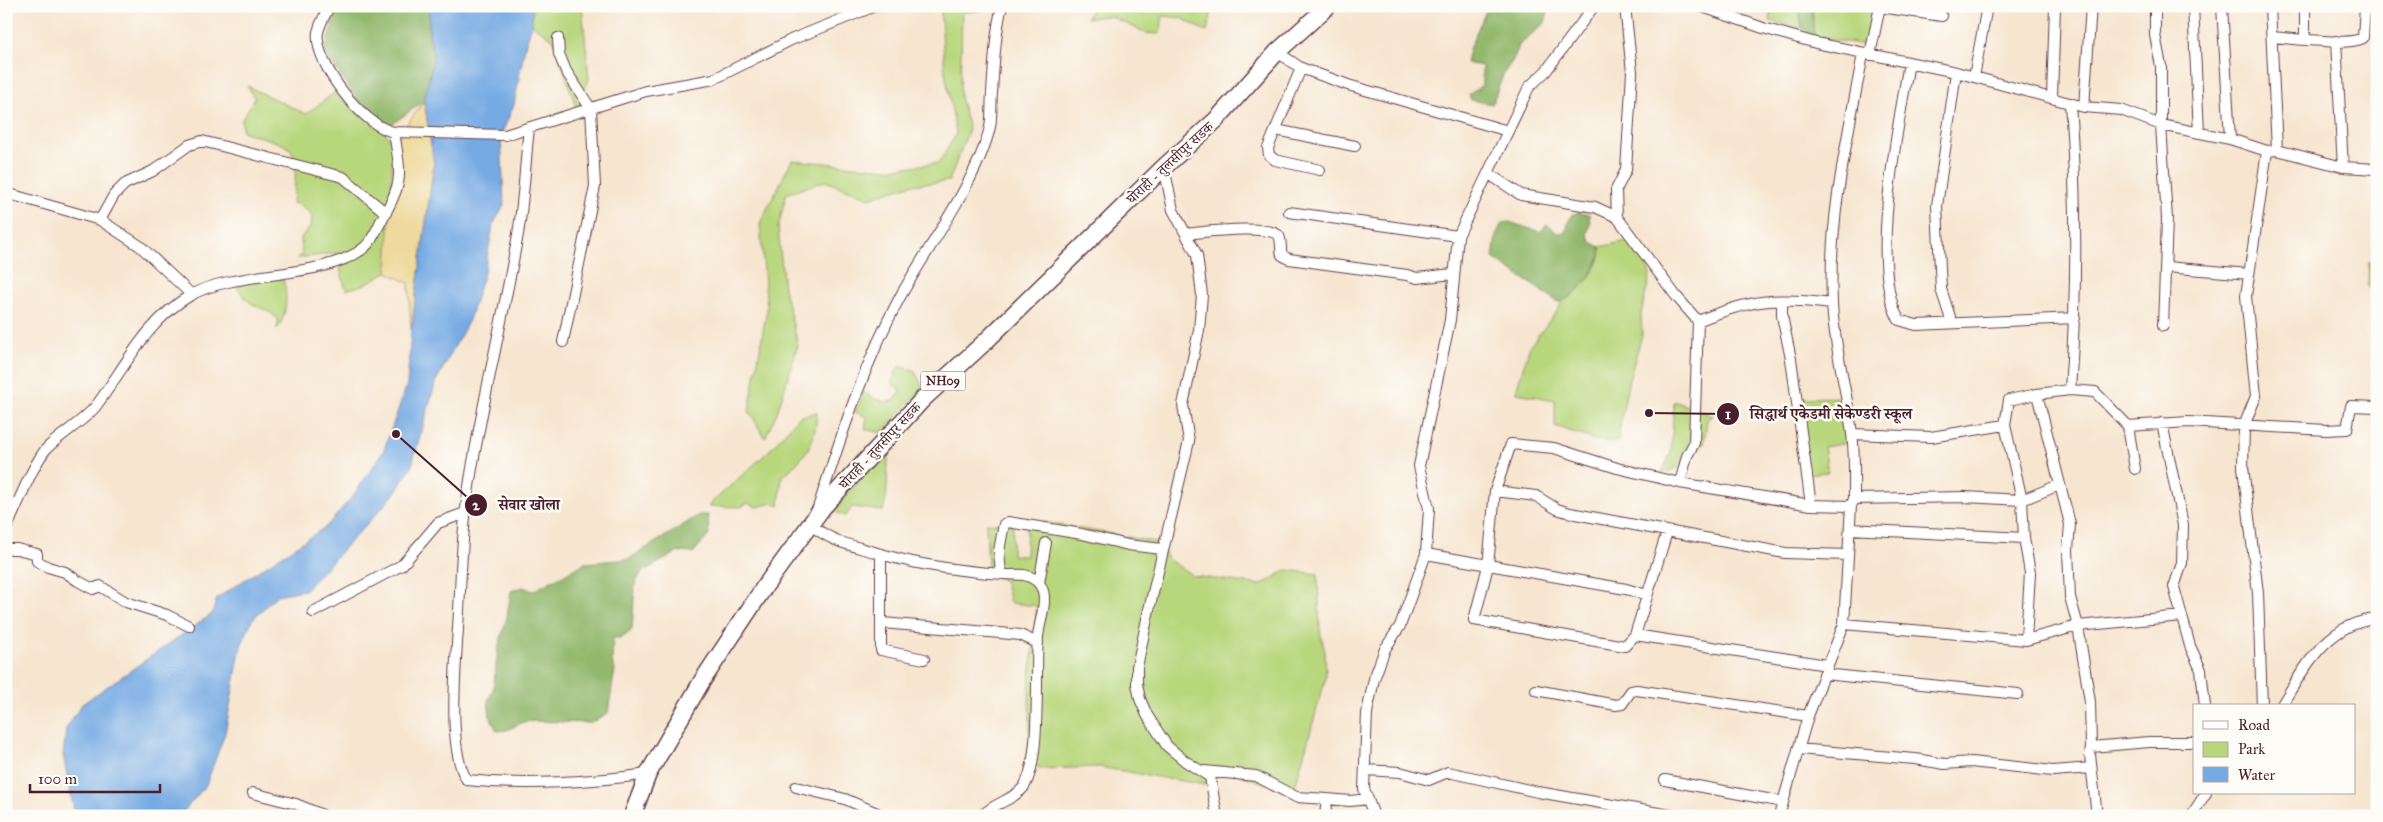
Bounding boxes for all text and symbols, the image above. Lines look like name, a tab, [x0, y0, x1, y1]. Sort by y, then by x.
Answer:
street label: घोराही - तुलसीपुर सडक	[1122, 118, 1218, 208]
road number: NH09	[920, 372, 966, 391]
street label: घोराही - तुलसीपुर सडक	[835, 398, 925, 494]
callout: सिद्धार्थ एकेडमी सेकेण्डरी स्कूल	[1715, 399, 1922, 429]
text: सिद्धार्थ एकेडमी सेकेण्डरी स्कूल	[1749, 404, 1914, 424]
text: 1	[1725, 405, 1731, 423]
callout: सेवार खोला	[464, 490, 570, 520]
text: सेवार खोला	[497, 495, 561, 514]
text: 2	[472, 496, 480, 514]
legend	[2193, 704, 2356, 794]
text: Road	[2238, 716, 2270, 734]
text: Park	[2238, 740, 2265, 758]
scale bar	[30, 762, 160, 794]
text: Water	[2238, 766, 2275, 784]
text: 100 m	[38, 770, 78, 788]

